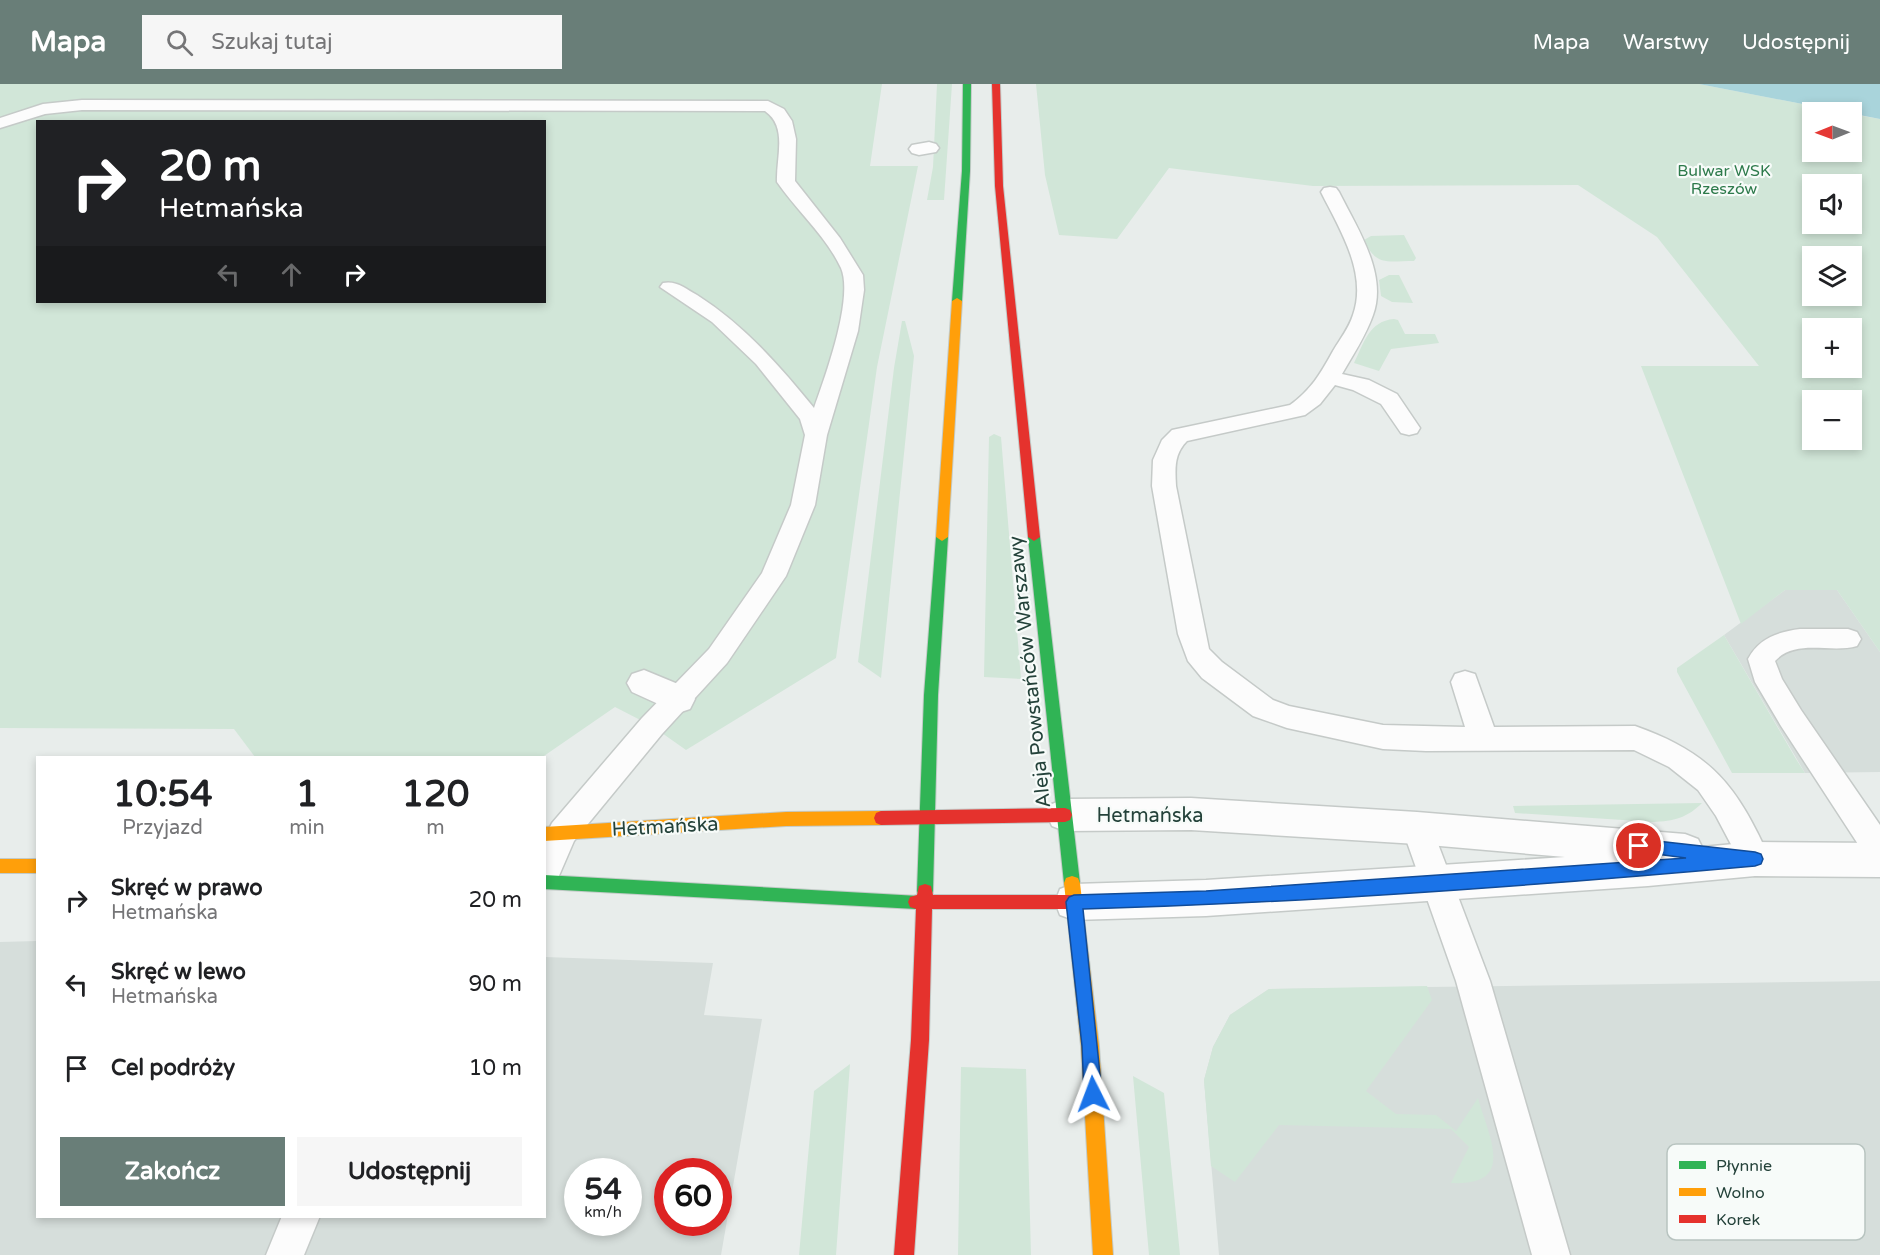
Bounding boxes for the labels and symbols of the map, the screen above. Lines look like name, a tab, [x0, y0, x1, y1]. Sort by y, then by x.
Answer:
north arrow	[1802, 102, 1862, 162]
park label: Bulwar WSK Rzeszów	[1677, 161, 1771, 199]
street label: Aleja Powstańców Warszawy	[1004, 534, 1056, 809]
street label: Hetmańska	[1096, 804, 1204, 828]
street label: Hetmańska	[611, 812, 719, 842]
pin	[1613, 820, 1664, 871]
position arrow	[1061, 1062, 1125, 1126]
legend	[1667, 1144, 1865, 1240]
text: Płynnie	[1716, 1156, 1772, 1176]
speed limit sign: 60	[654, 1158, 732, 1236]
text: Wolno	[1716, 1183, 1765, 1203]
text: Korek	[1716, 1210, 1760, 1230]

